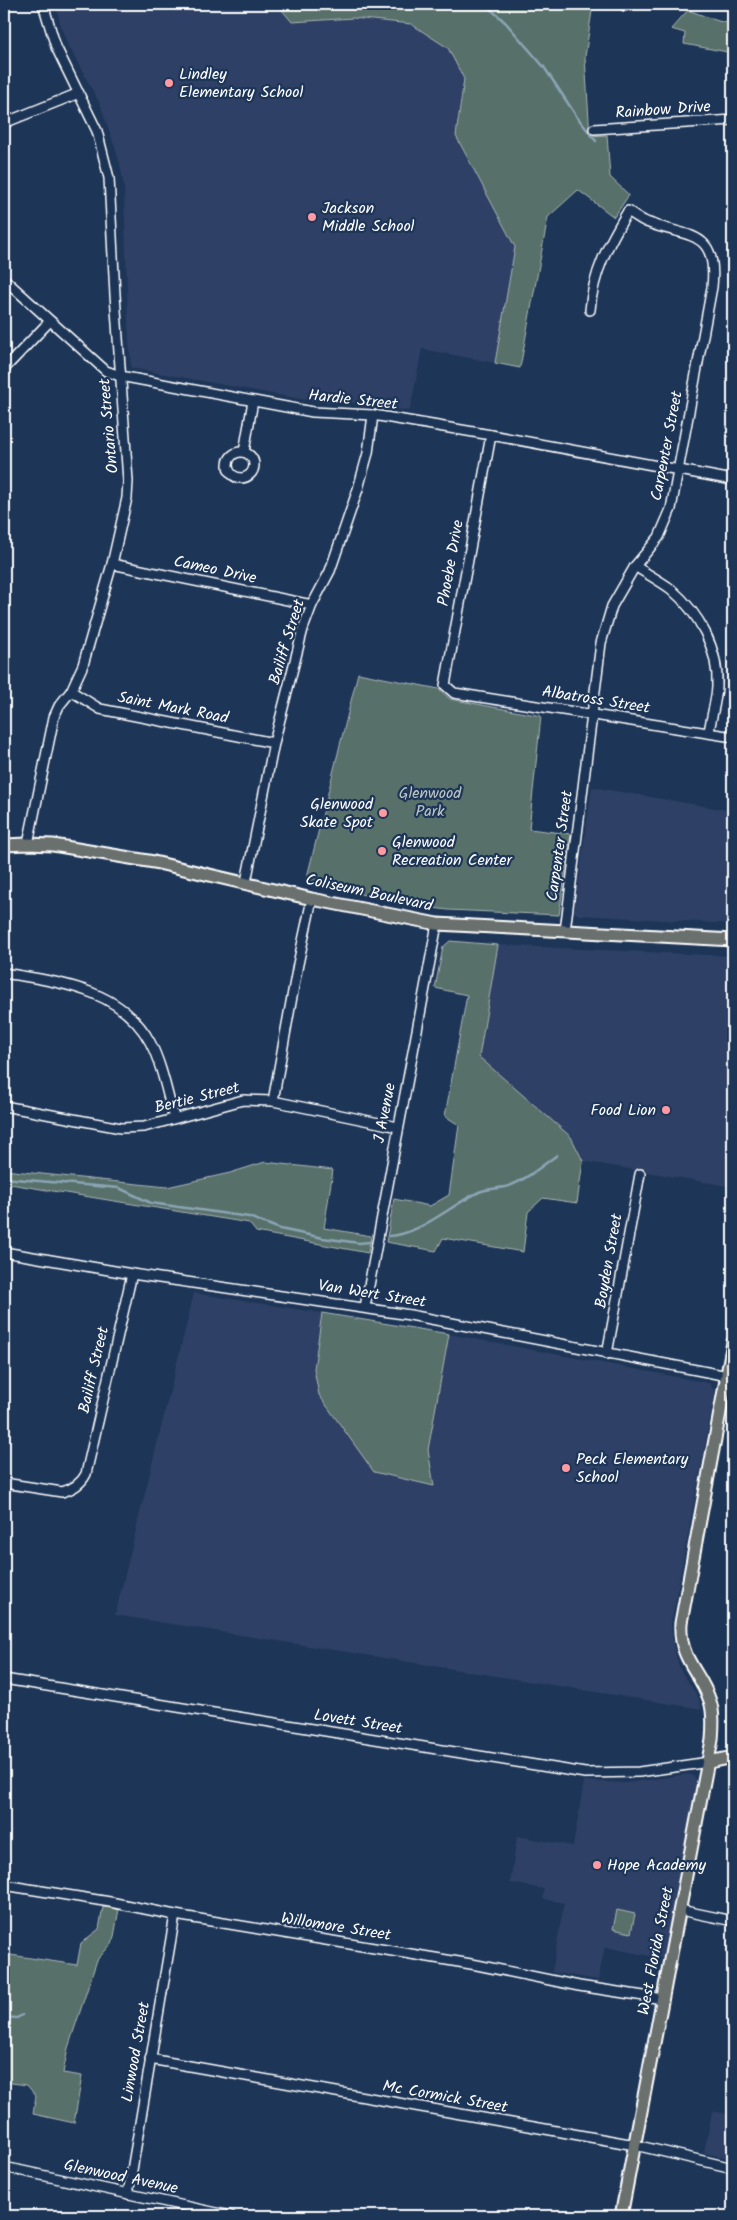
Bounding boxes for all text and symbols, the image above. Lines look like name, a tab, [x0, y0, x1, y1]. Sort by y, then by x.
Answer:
place label: Lindley Elementary School	[179, 62, 304, 105]
marker: Lindley Elementary School	[163, 77, 175, 89]
street label: Rainbow Drive	[615, 94, 711, 126]
place label: Jackson Middle School	[322, 196, 415, 239]
marker: Jackson Middle School	[306, 211, 318, 223]
street label: Ontario Street	[92, 377, 126, 475]
street label: Hardie Street	[307, 383, 400, 417]
street label: Carpenter Street	[644, 388, 690, 503]
street label: Phoebe Drive	[431, 518, 471, 608]
street label: Cameo Drive	[171, 549, 259, 591]
street label: Bailiff Street	[262, 595, 312, 688]
street label: Albatross Street	[540, 679, 653, 721]
street label: Saint Mark Road	[115, 685, 232, 731]
park label: Glenwood Park	[399, 781, 462, 824]
street label: Carpenter Street	[540, 788, 580, 903]
place label: Glenwood Skate Spot	[300, 792, 374, 835]
marker: Glenwood Skate Spot	[377, 807, 389, 819]
place label: Glenwood Recreation Center	[392, 830, 514, 873]
marker: Glenwood Recreation Center	[376, 845, 388, 857]
street label: Coliseum Boulevard	[303, 867, 436, 919]
street label: Bertie Street	[152, 1075, 243, 1121]
street label: J Avenue	[367, 1081, 403, 1145]
place label: Food Lion	[590, 1098, 656, 1123]
marker: Food Lion	[660, 1104, 672, 1116]
street label: Boyden Street	[588, 1211, 630, 1310]
street label: Van Wert Street	[316, 1273, 429, 1315]
street label: Bailiff Street	[72, 1323, 116, 1416]
place label: Peck Elementary School	[576, 1447, 689, 1490]
marker: Peck Elementary School	[560, 1462, 572, 1474]
street label: Lovett Street	[312, 1703, 405, 1741]
place label: Hope Academy	[607, 1853, 707, 1878]
marker: Hope Academy	[591, 1859, 603, 1871]
street label: West Florida Street	[631, 1884, 681, 2017]
street label: Willomore Street	[279, 1906, 394, 1948]
street label: Linwood Street	[115, 1999, 157, 2104]
street label: Mc Cormick Street	[381, 2074, 510, 2120]
street label: Glenwood Avenue	[62, 2153, 180, 2201]

